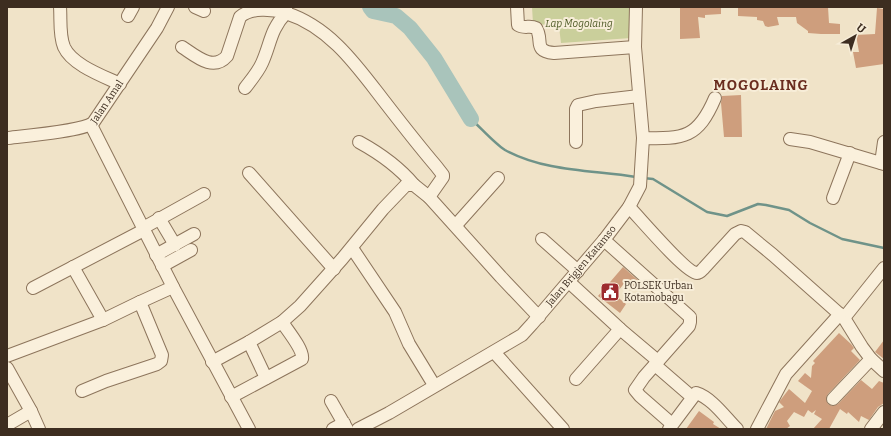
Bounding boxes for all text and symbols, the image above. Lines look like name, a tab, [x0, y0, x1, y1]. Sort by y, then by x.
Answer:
north arrow	[835, 16, 875, 56]
park label: Lap Mogolaing	[545, 18, 613, 30]
text: U	[854, 21, 868, 36]
district label: MOGOLAING	[713, 77, 809, 94]
street label: Jalan Amal	[88, 78, 126, 127]
street label: Jalan Brigjen Katamso	[543, 223, 619, 310]
place label: POLSEK Urban Kotamobagu	[624, 280, 694, 304]
public building icon: POLSEK Urban Kotamobagu	[599, 281, 621, 303]

